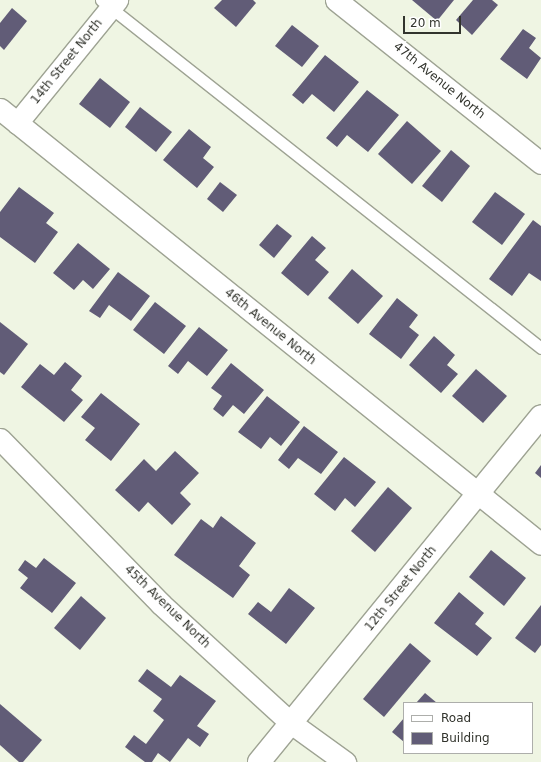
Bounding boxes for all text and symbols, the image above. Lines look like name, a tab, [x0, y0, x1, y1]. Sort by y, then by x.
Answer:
scale bar	[405, 8, 463, 34]
text: 20 m	[410, 16, 441, 30]
street label: 14th Street North	[28, 17, 106, 107]
street label: 47th Avenue North	[390, 40, 488, 122]
street label: 46th Avenue North	[221, 286, 319, 368]
street label: 12th Street North	[362, 544, 440, 634]
street label: 45th Avenue North	[121, 562, 213, 652]
legend	[403, 702, 533, 754]
text: Road	[441, 711, 471, 725]
text: Building	[441, 731, 490, 745]

